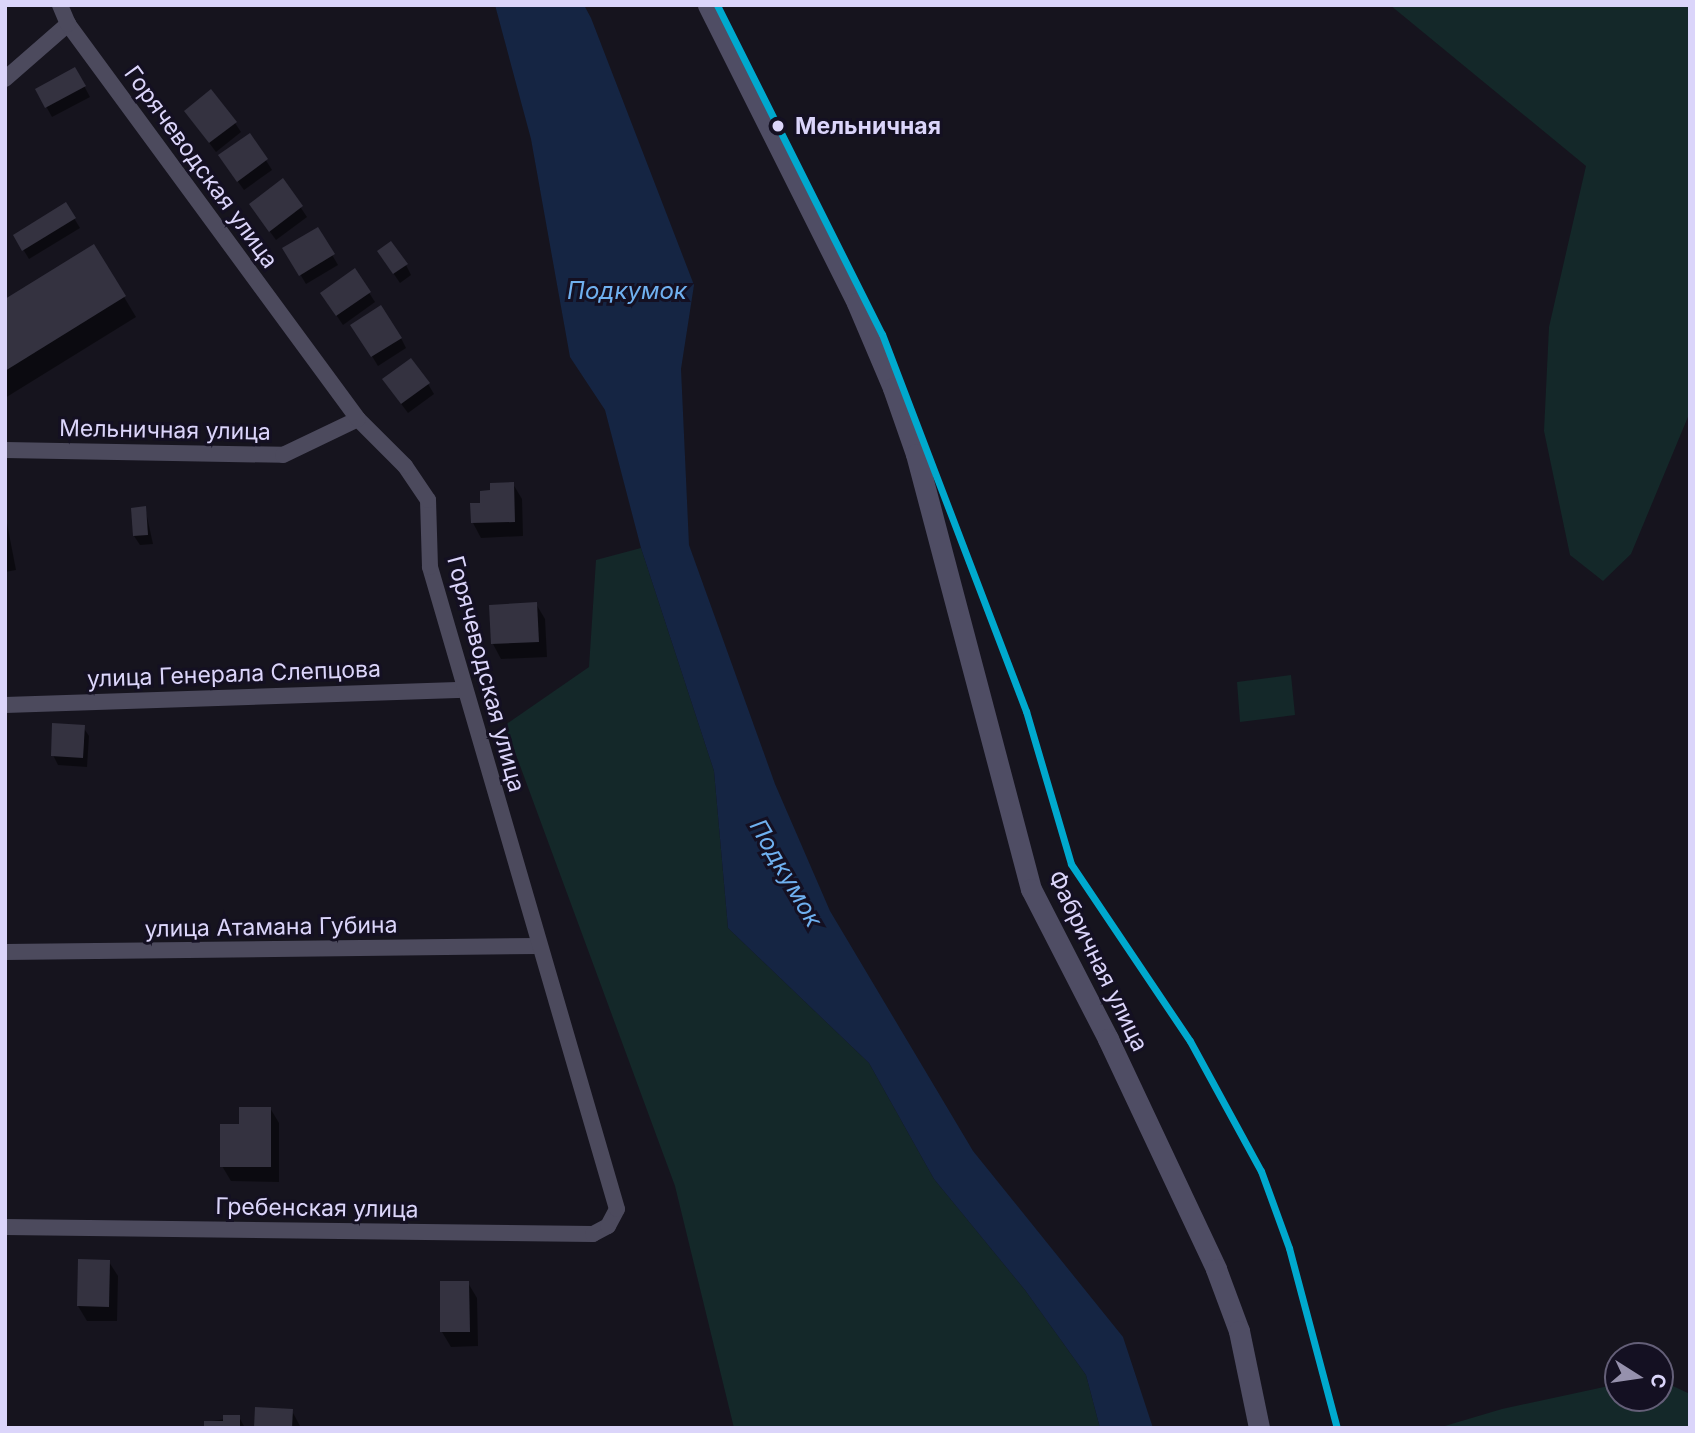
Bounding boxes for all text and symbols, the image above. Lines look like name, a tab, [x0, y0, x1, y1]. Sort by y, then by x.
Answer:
street label: Горячеводская улица	[118, 61, 284, 273]
place label: Мельничная	[795, 112, 941, 140]
marker: Мельничная	[767, 115, 789, 137]
water label: Подкумок	[567, 277, 687, 305]
street label: Мельничная улица	[59, 414, 271, 446]
street label: Горячеводская улица	[441, 553, 531, 795]
street label: улица Генерала Слепцова	[87, 655, 381, 693]
water label: Подкумок	[744, 814, 828, 932]
street label: Фабричная улица	[1042, 866, 1154, 1056]
street label: улица Атамана Губина	[144, 911, 398, 943]
street label: Гребенская улица	[215, 1192, 419, 1224]
north arrow	[1604, 1342, 1674, 1412]
text: С	[1645, 1372, 1671, 1390]

